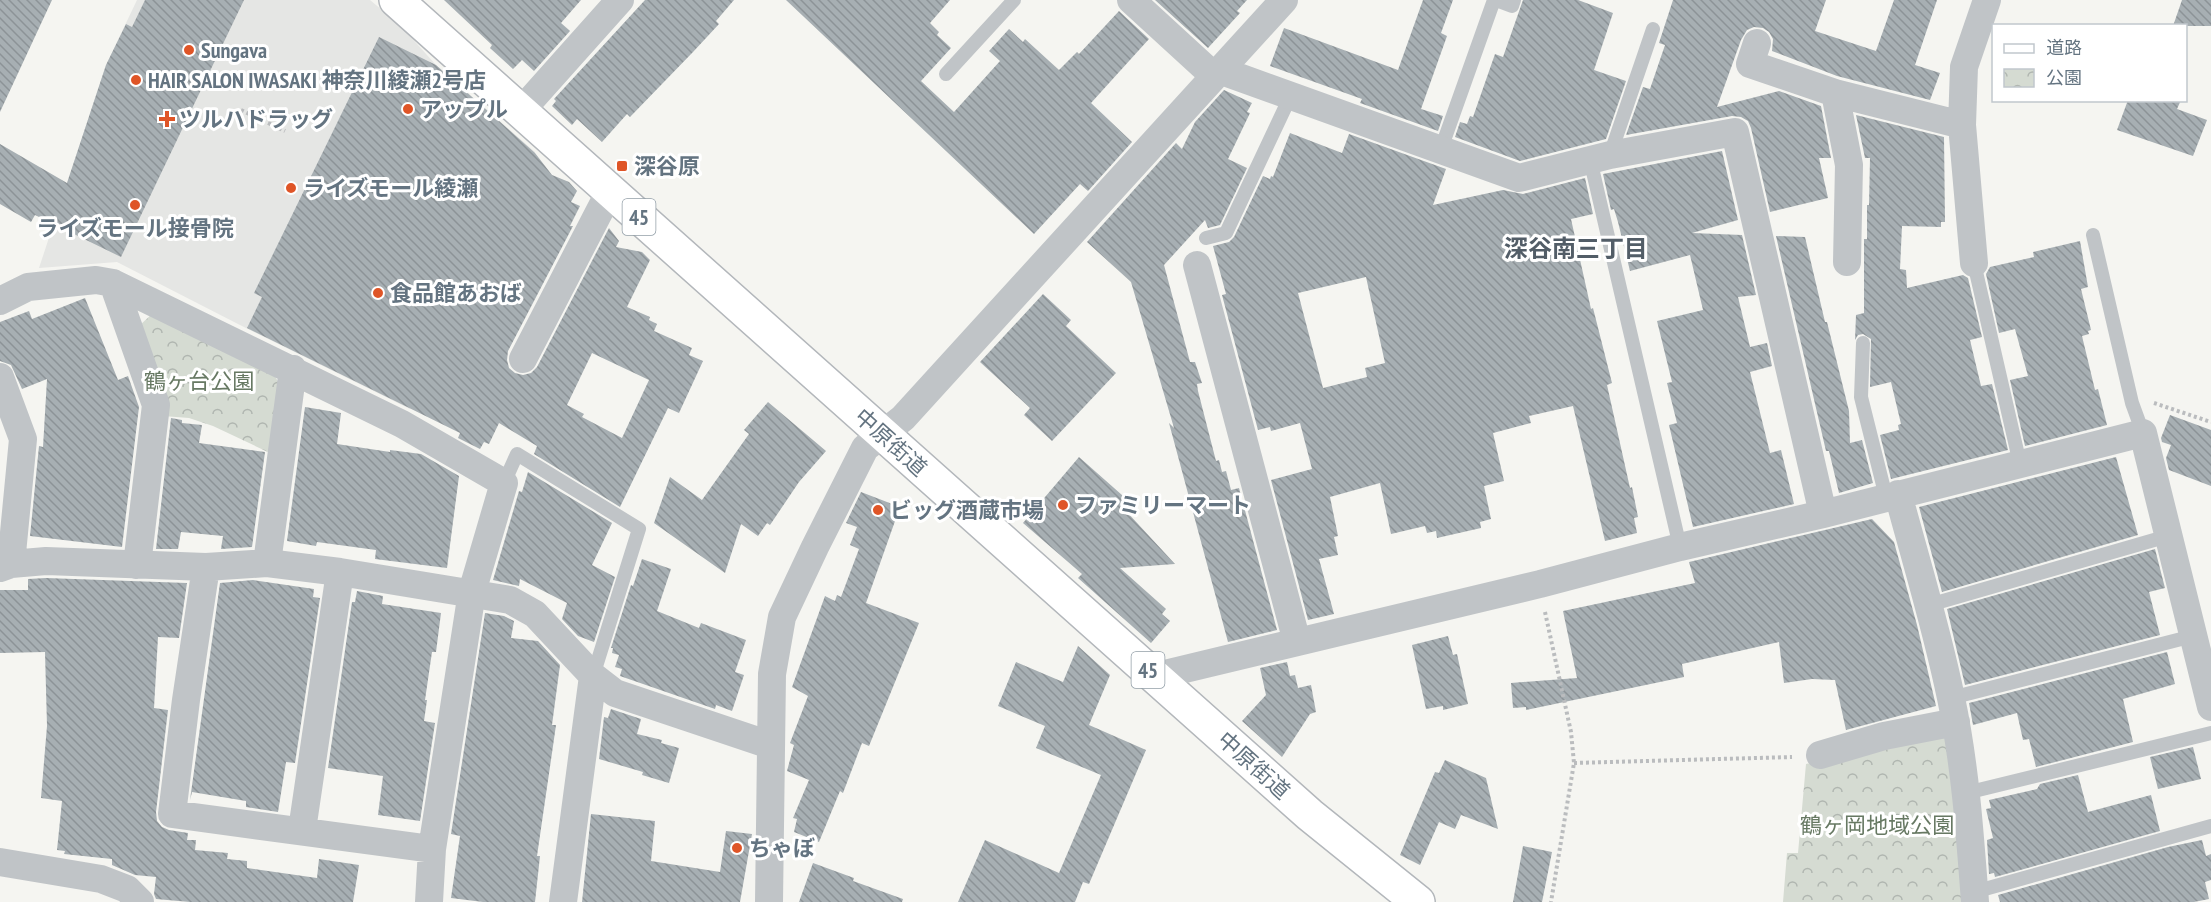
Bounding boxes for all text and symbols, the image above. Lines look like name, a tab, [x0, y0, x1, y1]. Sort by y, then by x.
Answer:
legend	[1992, 24, 2187, 102]
place label: Sungava	[201, 36, 267, 64]
text: 道路	[2046, 36, 2082, 59]
marker: Sungava	[182, 43, 196, 57]
place label: HAIR SALON IWASAKI 神奈川綾瀬2号店	[148, 66, 486, 94]
text: 公園	[2046, 66, 2082, 89]
marker: HAIR SALON IWASAKI 神奈川綾瀬2号店	[129, 73, 143, 87]
place label: アップル	[420, 95, 508, 123]
marker: アップル	[401, 102, 415, 116]
place label: ツルハドラッグ	[179, 105, 333, 133]
marker: ツルハドラッグ	[160, 112, 174, 126]
place label: 深谷原	[634, 152, 700, 180]
marker: 深谷原	[615, 159, 629, 173]
place label: ライズモール綾瀬	[303, 174, 478, 202]
marker: ライズモール綾瀬	[284, 181, 298, 195]
marker: ライズモール接骨院	[128, 198, 142, 212]
road number: 45	[622, 199, 656, 235]
place label: ライズモール接骨院	[36, 214, 234, 242]
district label: 深谷南三丁目	[1504, 233, 1648, 264]
place label: 食品館あおば	[390, 279, 522, 307]
marker: 食品館あおば	[371, 286, 385, 300]
park label: 鶴ヶ台公園	[144, 367, 254, 395]
street label: 中原街道	[849, 402, 933, 482]
place label: ファミリーマート	[1075, 491, 1251, 519]
place label: ビッグ酒蔵市場	[890, 496, 1044, 524]
marker: ファミリーマート	[1056, 498, 1070, 512]
marker: ビッグ酒蔵市場	[871, 503, 885, 517]
road number: 45	[1132, 652, 1164, 688]
street label: 中原街道	[1212, 725, 1296, 805]
park label: 鶴ヶ岡地域公園	[1800, 811, 1954, 839]
place label: ちゃぼ	[749, 834, 815, 862]
marker: ちゃぼ	[730, 841, 744, 855]

